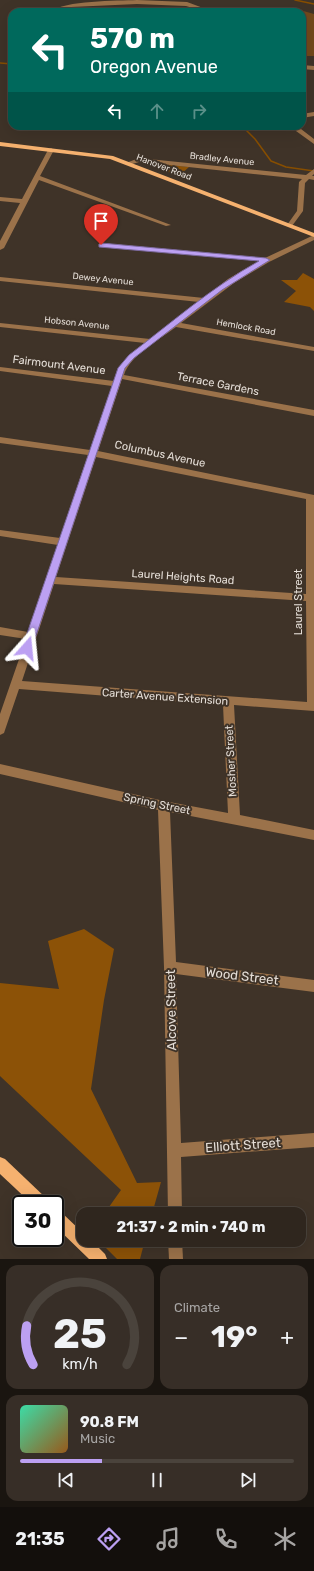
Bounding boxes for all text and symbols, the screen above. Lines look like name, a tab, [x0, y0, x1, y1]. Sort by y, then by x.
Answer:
text: 570 m	[90, 22, 175, 55]
icon: left	[24, 24, 76, 76]
text: Oregon Avenue	[90, 56, 218, 78]
icon: left	[104, 100, 126, 122]
icon: ahead	[146, 100, 168, 122]
icon: right	[188, 100, 210, 122]
street label: Bradley Avenue	[189, 151, 255, 167]
street label: Hanover Road	[135, 152, 193, 182]
pin	[84, 204, 118, 245]
icon: arrive	[90, 210, 112, 232]
street label: Dewey Avenue	[72, 271, 134, 287]
street label: Hobson Avenue	[44, 315, 110, 331]
street label: Hemlock Road	[216, 317, 276, 337]
street label: Fairmount Avenue	[12, 353, 106, 377]
street label: Terrace Gardens	[176, 370, 261, 398]
street label: Columbus Avenue	[113, 438, 207, 470]
street label: Laurel Heights Road	[131, 567, 235, 587]
street label: Laurel Street	[292, 568, 305, 635]
position arrow	[6, 627, 48, 669]
street label: Carter Avenue Extension	[101, 686, 229, 708]
street label: Mosher Street	[223, 724, 239, 797]
street label: Spring Street	[122, 791, 192, 818]
street label: Wood Street	[205, 964, 279, 988]
street label: Alcove Street	[163, 969, 179, 1051]
street label: Elliott Street	[205, 1135, 281, 1155]
speed limit sign: 30	[12, 1195, 64, 1247]
text: 21:37 · 2 min · 740 m	[117, 1218, 265, 1236]
text: Climate	[174, 1300, 220, 1315]
text: 25	[53, 1309, 107, 1358]
text: 19°	[211, 1319, 258, 1355]
text: −	[174, 1324, 188, 1351]
text: +	[280, 1324, 294, 1351]
text: km/h	[62, 1356, 98, 1373]
text: 90.8 FM	[80, 1413, 139, 1431]
text: Music	[80, 1431, 115, 1446]
icon: previous	[55, 1469, 77, 1491]
icon: pause	[146, 1469, 168, 1491]
icon: next	[237, 1469, 259, 1491]
icon: directions	[95, 1525, 123, 1553]
icon: music	[154, 1525, 182, 1553]
icon: phone	[212, 1525, 240, 1553]
icon: climate	[271, 1525, 299, 1553]
text: 21:35	[15, 1528, 65, 1550]

